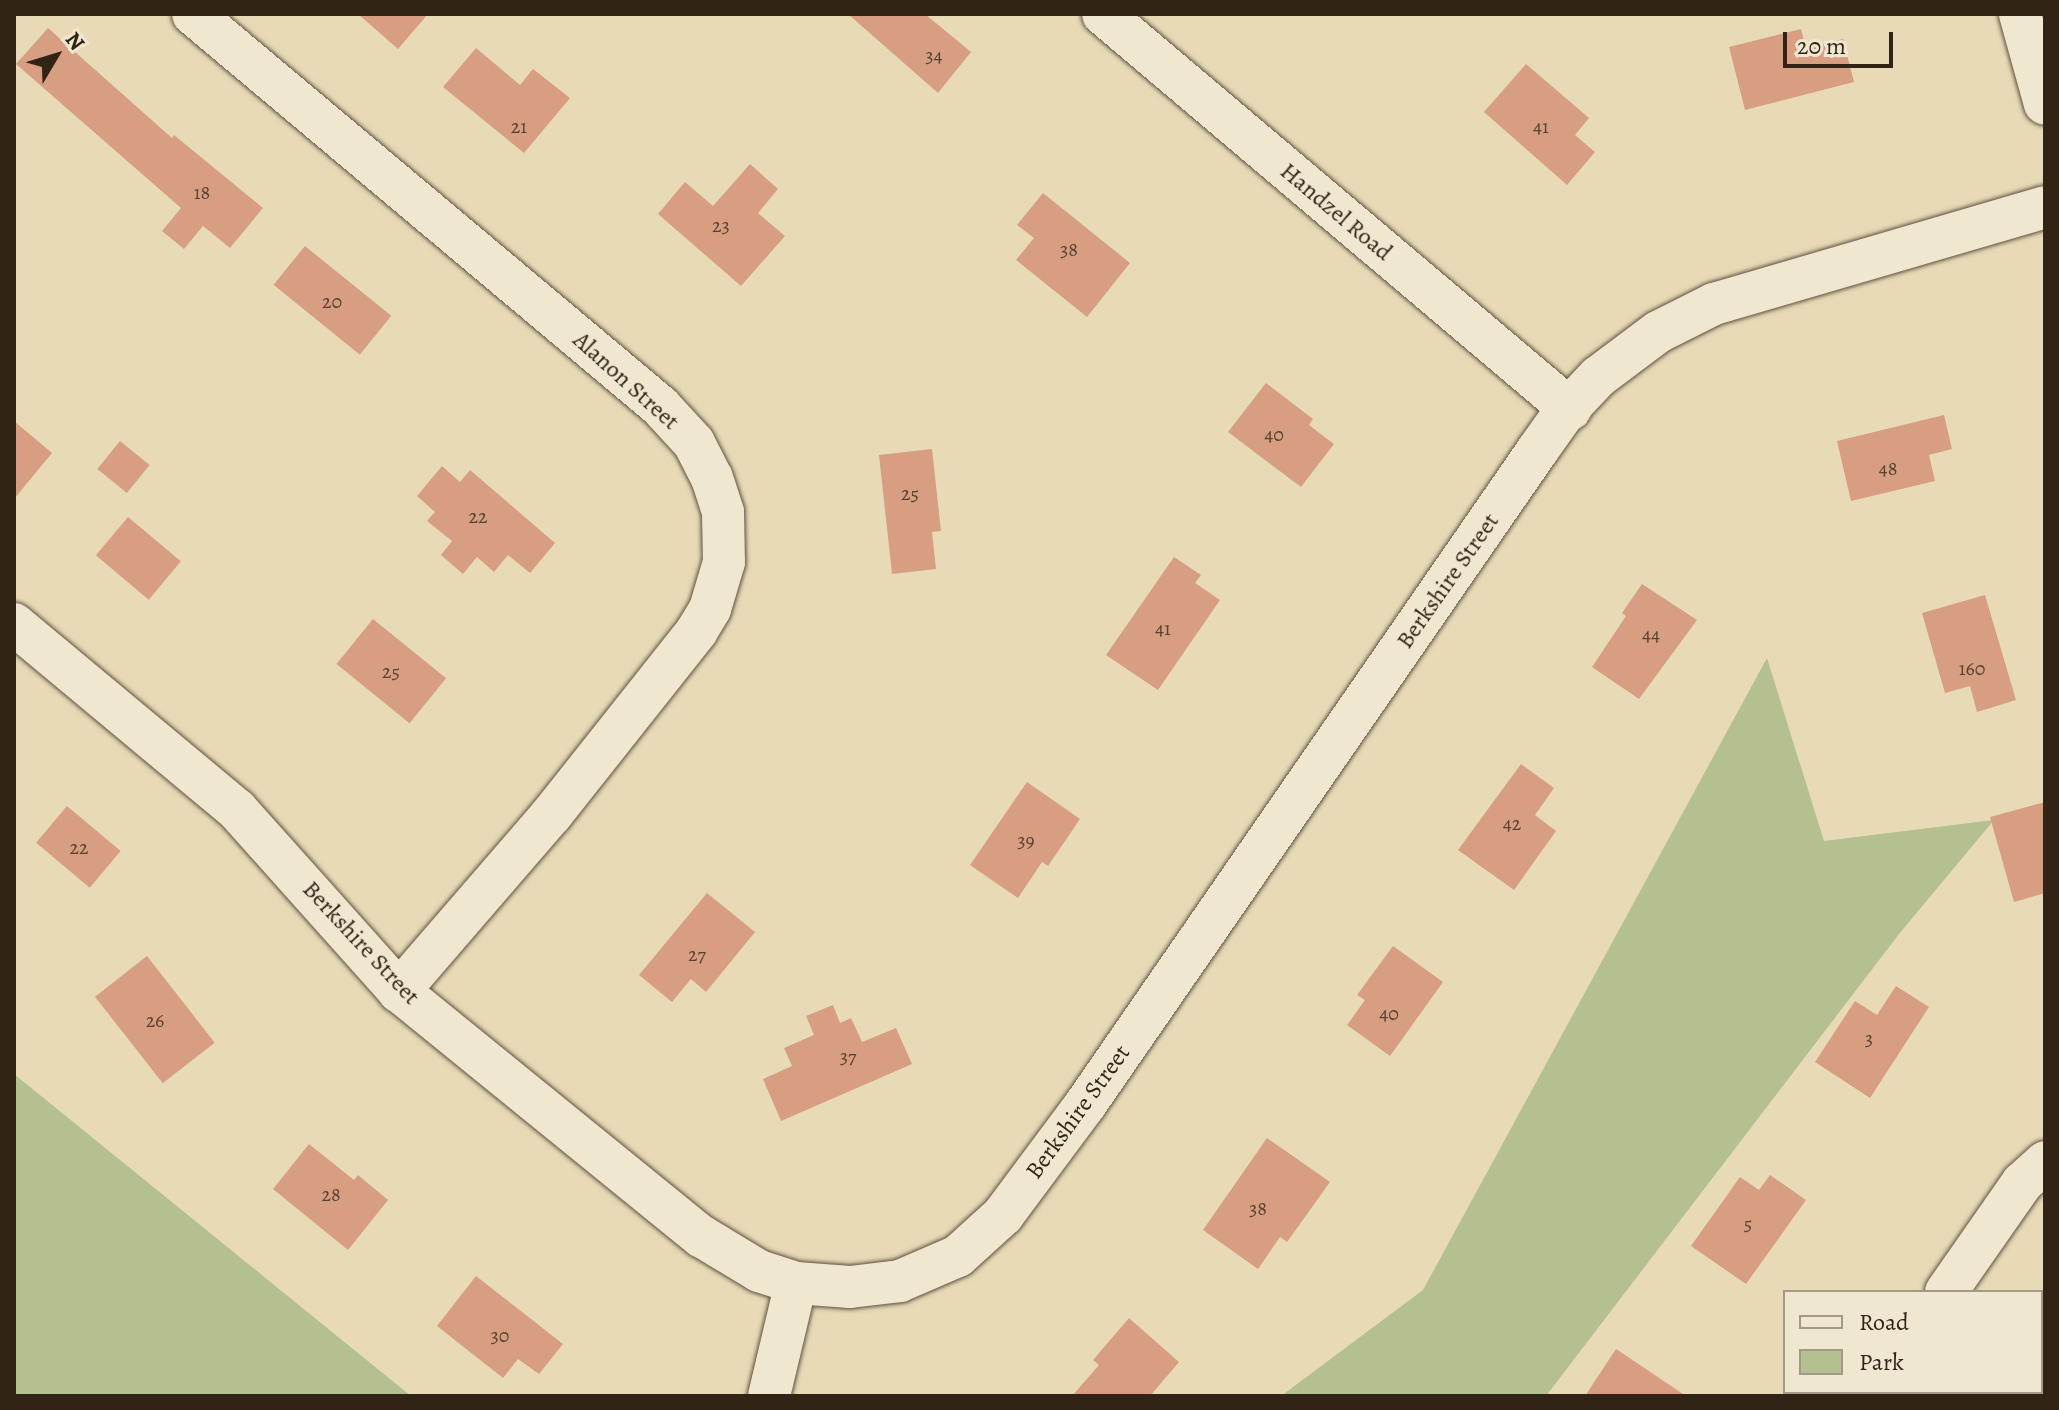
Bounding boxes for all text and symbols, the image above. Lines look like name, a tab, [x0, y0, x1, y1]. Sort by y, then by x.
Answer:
north arrow	[16, 16, 96, 96]
scale bar	[1787, 16, 1897, 66]
text: N	[58, 26, 92, 57]
text: 20 m	[1797, 30, 1846, 62]
house number: 34	[925, 43, 943, 67]
house number: 21	[511, 114, 527, 138]
house number: 41	[1533, 114, 1549, 138]
street label: Handzel Road	[1274, 157, 1398, 267]
house number: 18	[194, 180, 210, 204]
house number: 23	[712, 213, 730, 237]
house number: 38	[1060, 237, 1078, 261]
house number: 20	[322, 289, 342, 313]
street label: Alanon Street	[567, 326, 685, 436]
house number: 40	[1264, 422, 1284, 446]
house number: 48	[1879, 456, 1897, 480]
house number: 25	[901, 481, 919, 505]
house number: 22	[469, 504, 487, 528]
street label: Berkshire Street	[1391, 508, 1505, 654]
house number: 41	[1155, 616, 1171, 640]
house number: 44	[1642, 622, 1660, 646]
house number: 160	[1959, 656, 1985, 680]
house number: 25	[382, 659, 400, 683]
house number: 42	[1503, 811, 1521, 835]
house number: 39	[1017, 828, 1035, 852]
house number: 22	[70, 835, 88, 859]
street label: Berkshire Street	[296, 875, 426, 1011]
house number: 27	[688, 942, 706, 966]
house number: 40	[1379, 1001, 1399, 1025]
house number: 26	[146, 1008, 164, 1032]
house number: 3	[1865, 1026, 1873, 1050]
street label: Berkshire Street	[1020, 1039, 1136, 1185]
house number: 37	[840, 1044, 856, 1068]
house number: 28	[321, 1182, 341, 1206]
house number: 38	[1249, 1196, 1267, 1220]
house number: 5	[1744, 1211, 1752, 1235]
legend	[1783, 1290, 2043, 1394]
text: Road	[1859, 1306, 1909, 1338]
house number: 30	[491, 1323, 509, 1347]
text: Park	[1859, 1346, 1904, 1378]

